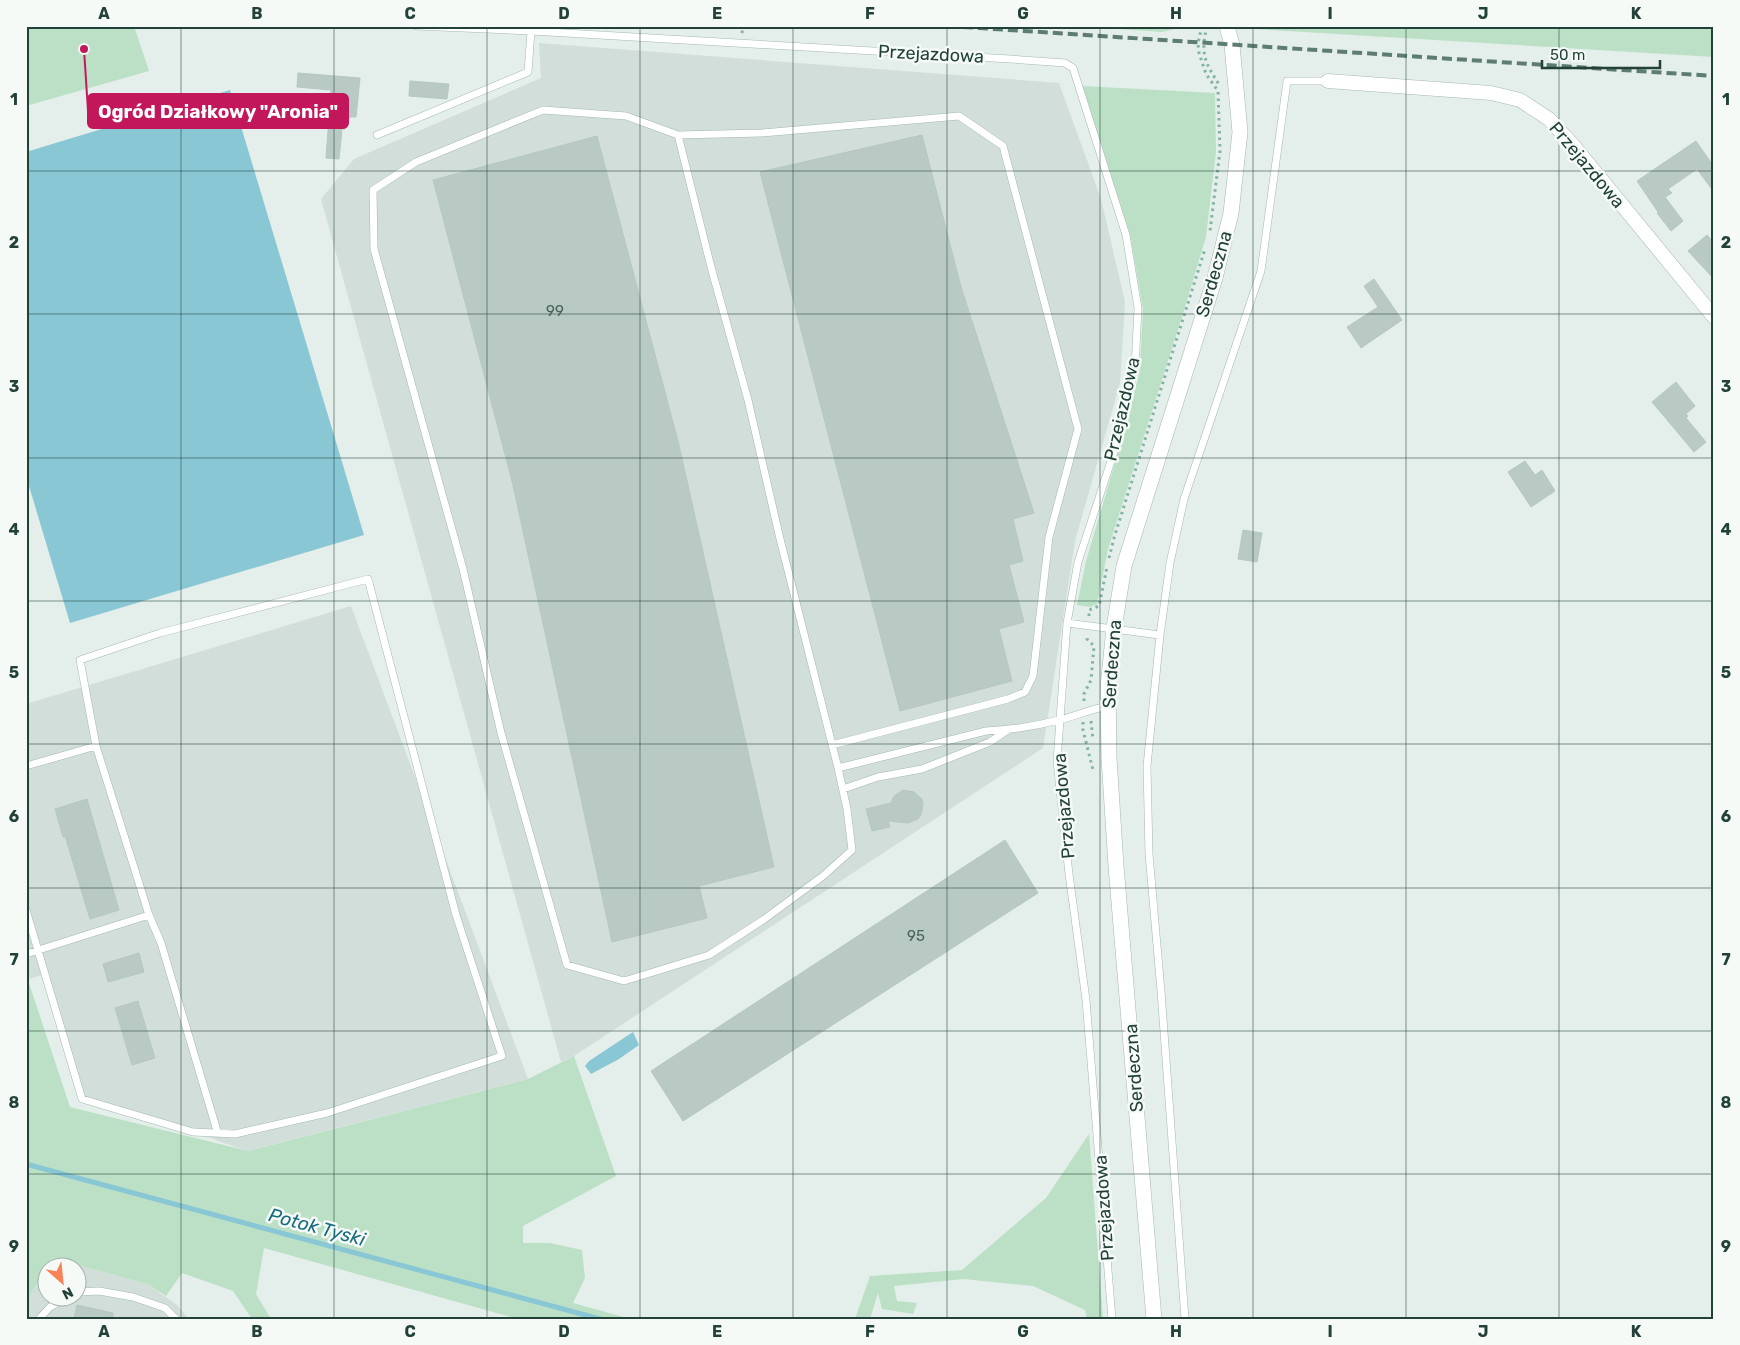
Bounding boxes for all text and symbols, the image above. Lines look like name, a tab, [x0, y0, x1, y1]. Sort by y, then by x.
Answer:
text: A	[98, 4, 110, 23]
text: B	[251, 4, 263, 23]
text: C	[404, 4, 416, 23]
text: D	[558, 4, 570, 23]
text: E	[712, 4, 722, 23]
text: F	[865, 4, 875, 23]
text: G	[1017, 4, 1029, 23]
text: H	[1170, 4, 1182, 23]
text: I	[1327, 4, 1333, 23]
text: J	[1478, 4, 1488, 23]
text: K	[1631, 4, 1642, 23]
scale bar	[1542, 38, 1660, 70]
street label: Przejazdowa	[878, 40, 984, 68]
text: 50 m	[1550, 46, 1585, 64]
text: 1	[10, 90, 18, 109]
text: 1	[1722, 90, 1730, 109]
callout: Ogród Działkowy "Aronia"	[88, 94, 348, 128]
text: Ogród Działkowy "Aronia"	[98, 100, 338, 123]
street label: Przejazdowa	[1545, 117, 1629, 213]
street label: Serdeczna	[1191, 228, 1237, 320]
text: 2	[9, 233, 19, 252]
text: 2	[1721, 233, 1731, 252]
house number: 99	[546, 302, 564, 320]
street label: Przejazdowa	[1099, 355, 1145, 463]
text: 3	[9, 377, 19, 396]
text: 3	[1721, 377, 1731, 396]
text: 4	[9, 520, 20, 539]
text: 4	[1721, 520, 1732, 539]
street label: Serdeczna	[1098, 619, 1126, 709]
text: 5	[9, 663, 19, 682]
text: 5	[1721, 663, 1731, 682]
street label: Przejazdowa	[1048, 752, 1080, 860]
text: 6	[9, 807, 19, 826]
text: 6	[1721, 807, 1731, 826]
house number: 95	[907, 927, 925, 945]
text: 7	[9, 950, 19, 969]
text: 7	[1721, 950, 1731, 969]
street label: Serdeczna	[1120, 1023, 1148, 1113]
text: 8	[9, 1093, 20, 1112]
text: 8	[1721, 1093, 1732, 1112]
street label: Przejazdowa	[1089, 1154, 1119, 1262]
water label: Potok Tyski	[266, 1203, 368, 1251]
text: 9	[9, 1237, 19, 1256]
text: 9	[1721, 1237, 1731, 1256]
north arrow	[38, 1258, 88, 1308]
text: N	[59, 1283, 76, 1303]
text: A	[98, 1322, 110, 1341]
text: B	[251, 1322, 263, 1341]
text: C	[404, 1322, 416, 1341]
text: D	[558, 1322, 570, 1341]
text: E	[712, 1322, 722, 1341]
text: F	[865, 1322, 875, 1341]
text: G	[1017, 1322, 1029, 1341]
text: H	[1170, 1322, 1182, 1341]
text: I	[1327, 1322, 1333, 1341]
text: J	[1478, 1322, 1488, 1341]
text: K	[1631, 1322, 1642, 1341]

